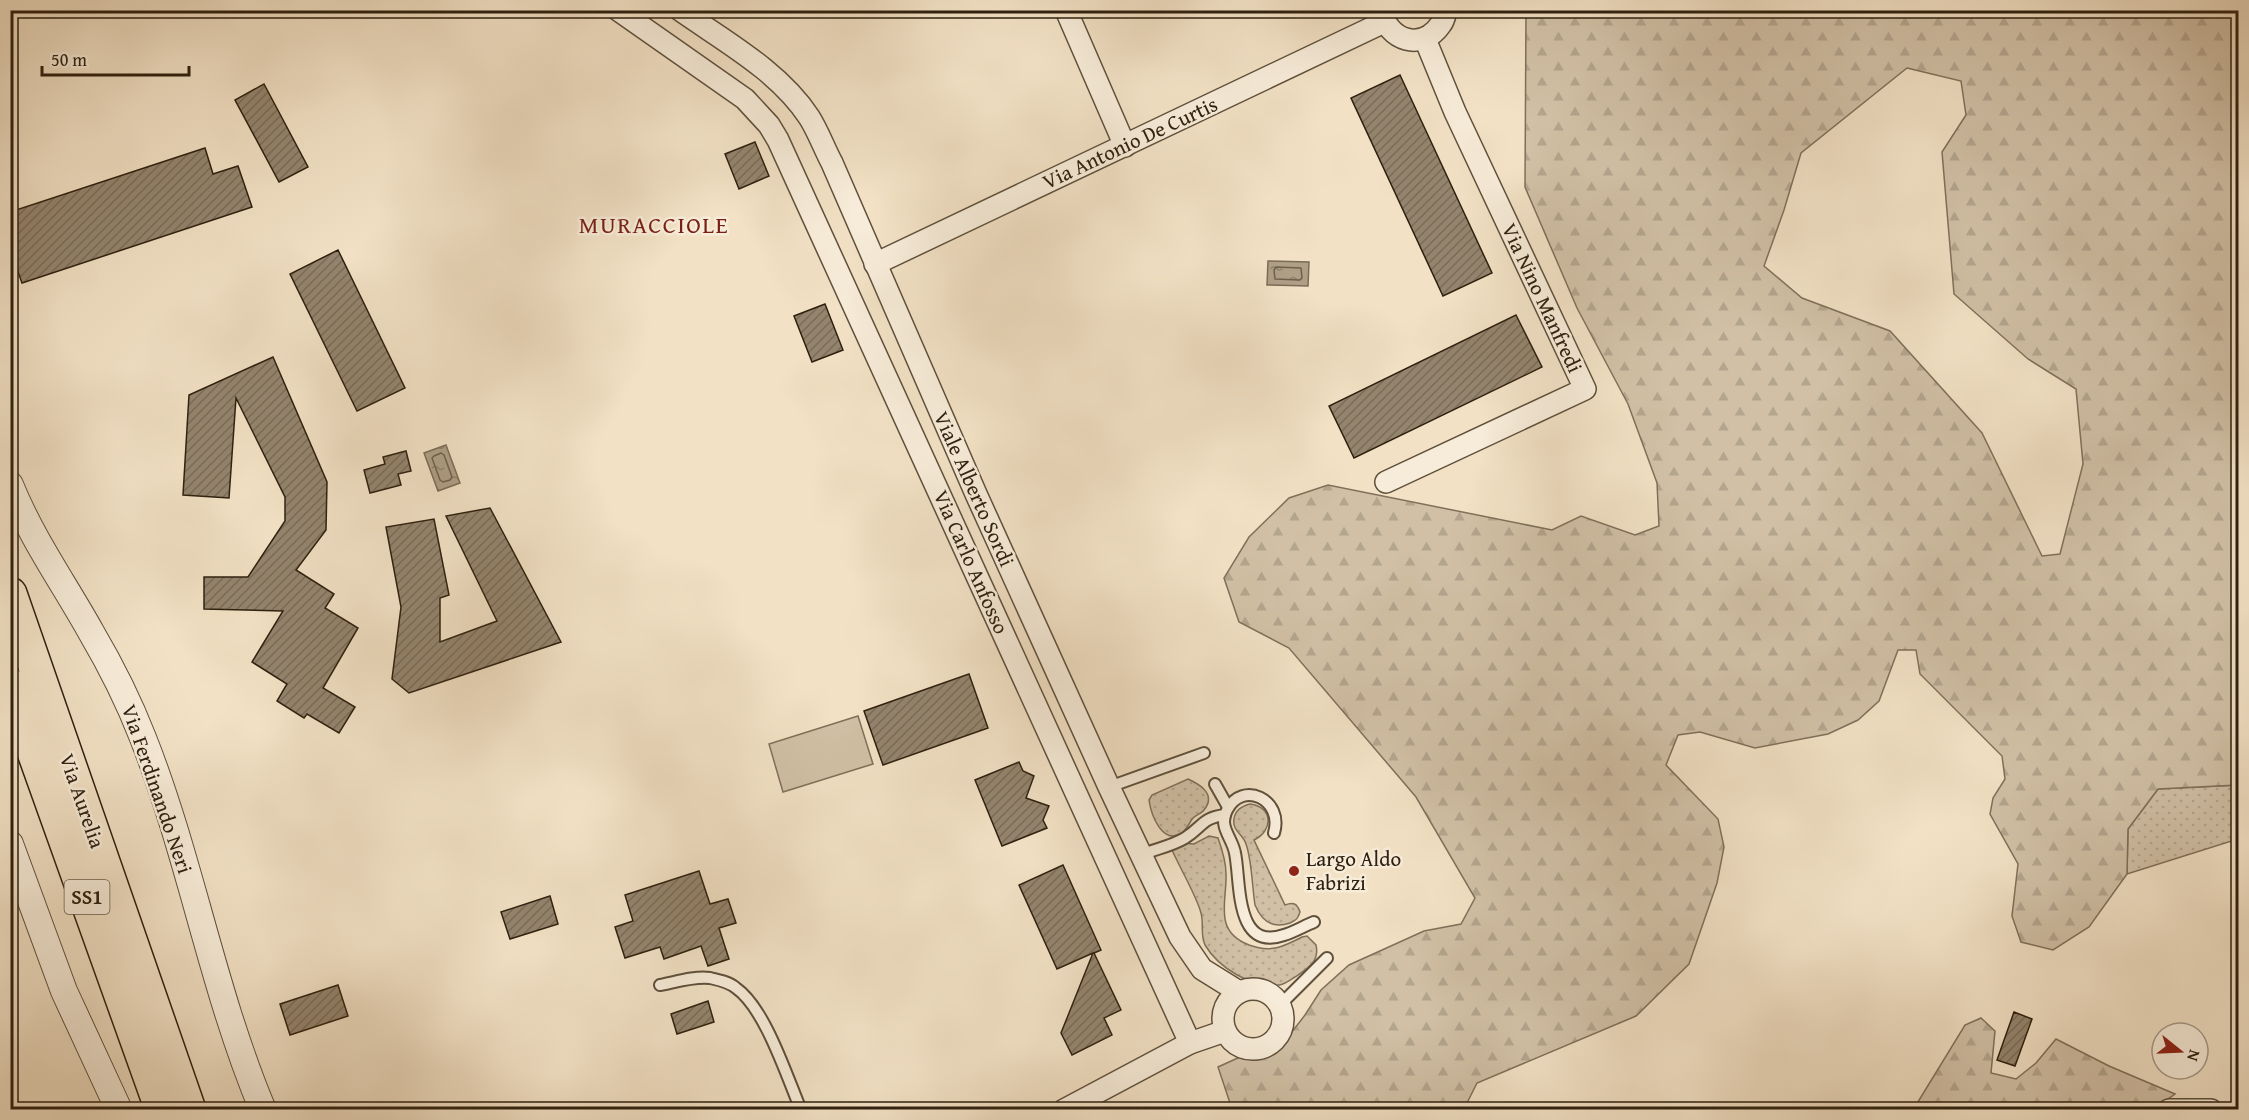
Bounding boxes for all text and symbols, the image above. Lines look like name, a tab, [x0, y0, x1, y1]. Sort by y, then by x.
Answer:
scale bar	[42, 39, 189, 77]
text: 50 m	[51, 46, 87, 73]
street label: Via Antonio De Curtis	[1037, 88, 1223, 197]
district label: MURACCIOLE	[579, 207, 729, 242]
street label: Via Nino Manfredi	[1494, 218, 1591, 378]
street label: Viale Alberto Sordi	[926, 406, 1023, 572]
street label: Via Carlo Anfosso	[926, 485, 1017, 639]
street label: Via Ferdinando Neri	[114, 700, 201, 878]
street label: Via Aurelia	[52, 749, 113, 852]
place label: Largo Aldo Fabrizi	[1306, 843, 1401, 898]
marker: Largo Aldo Fabrizi	[1287, 864, 1301, 878]
road number: SS1	[64, 880, 110, 914]
north arrow	[2150, 1021, 2210, 1081]
text: N	[2181, 1047, 2207, 1065]

